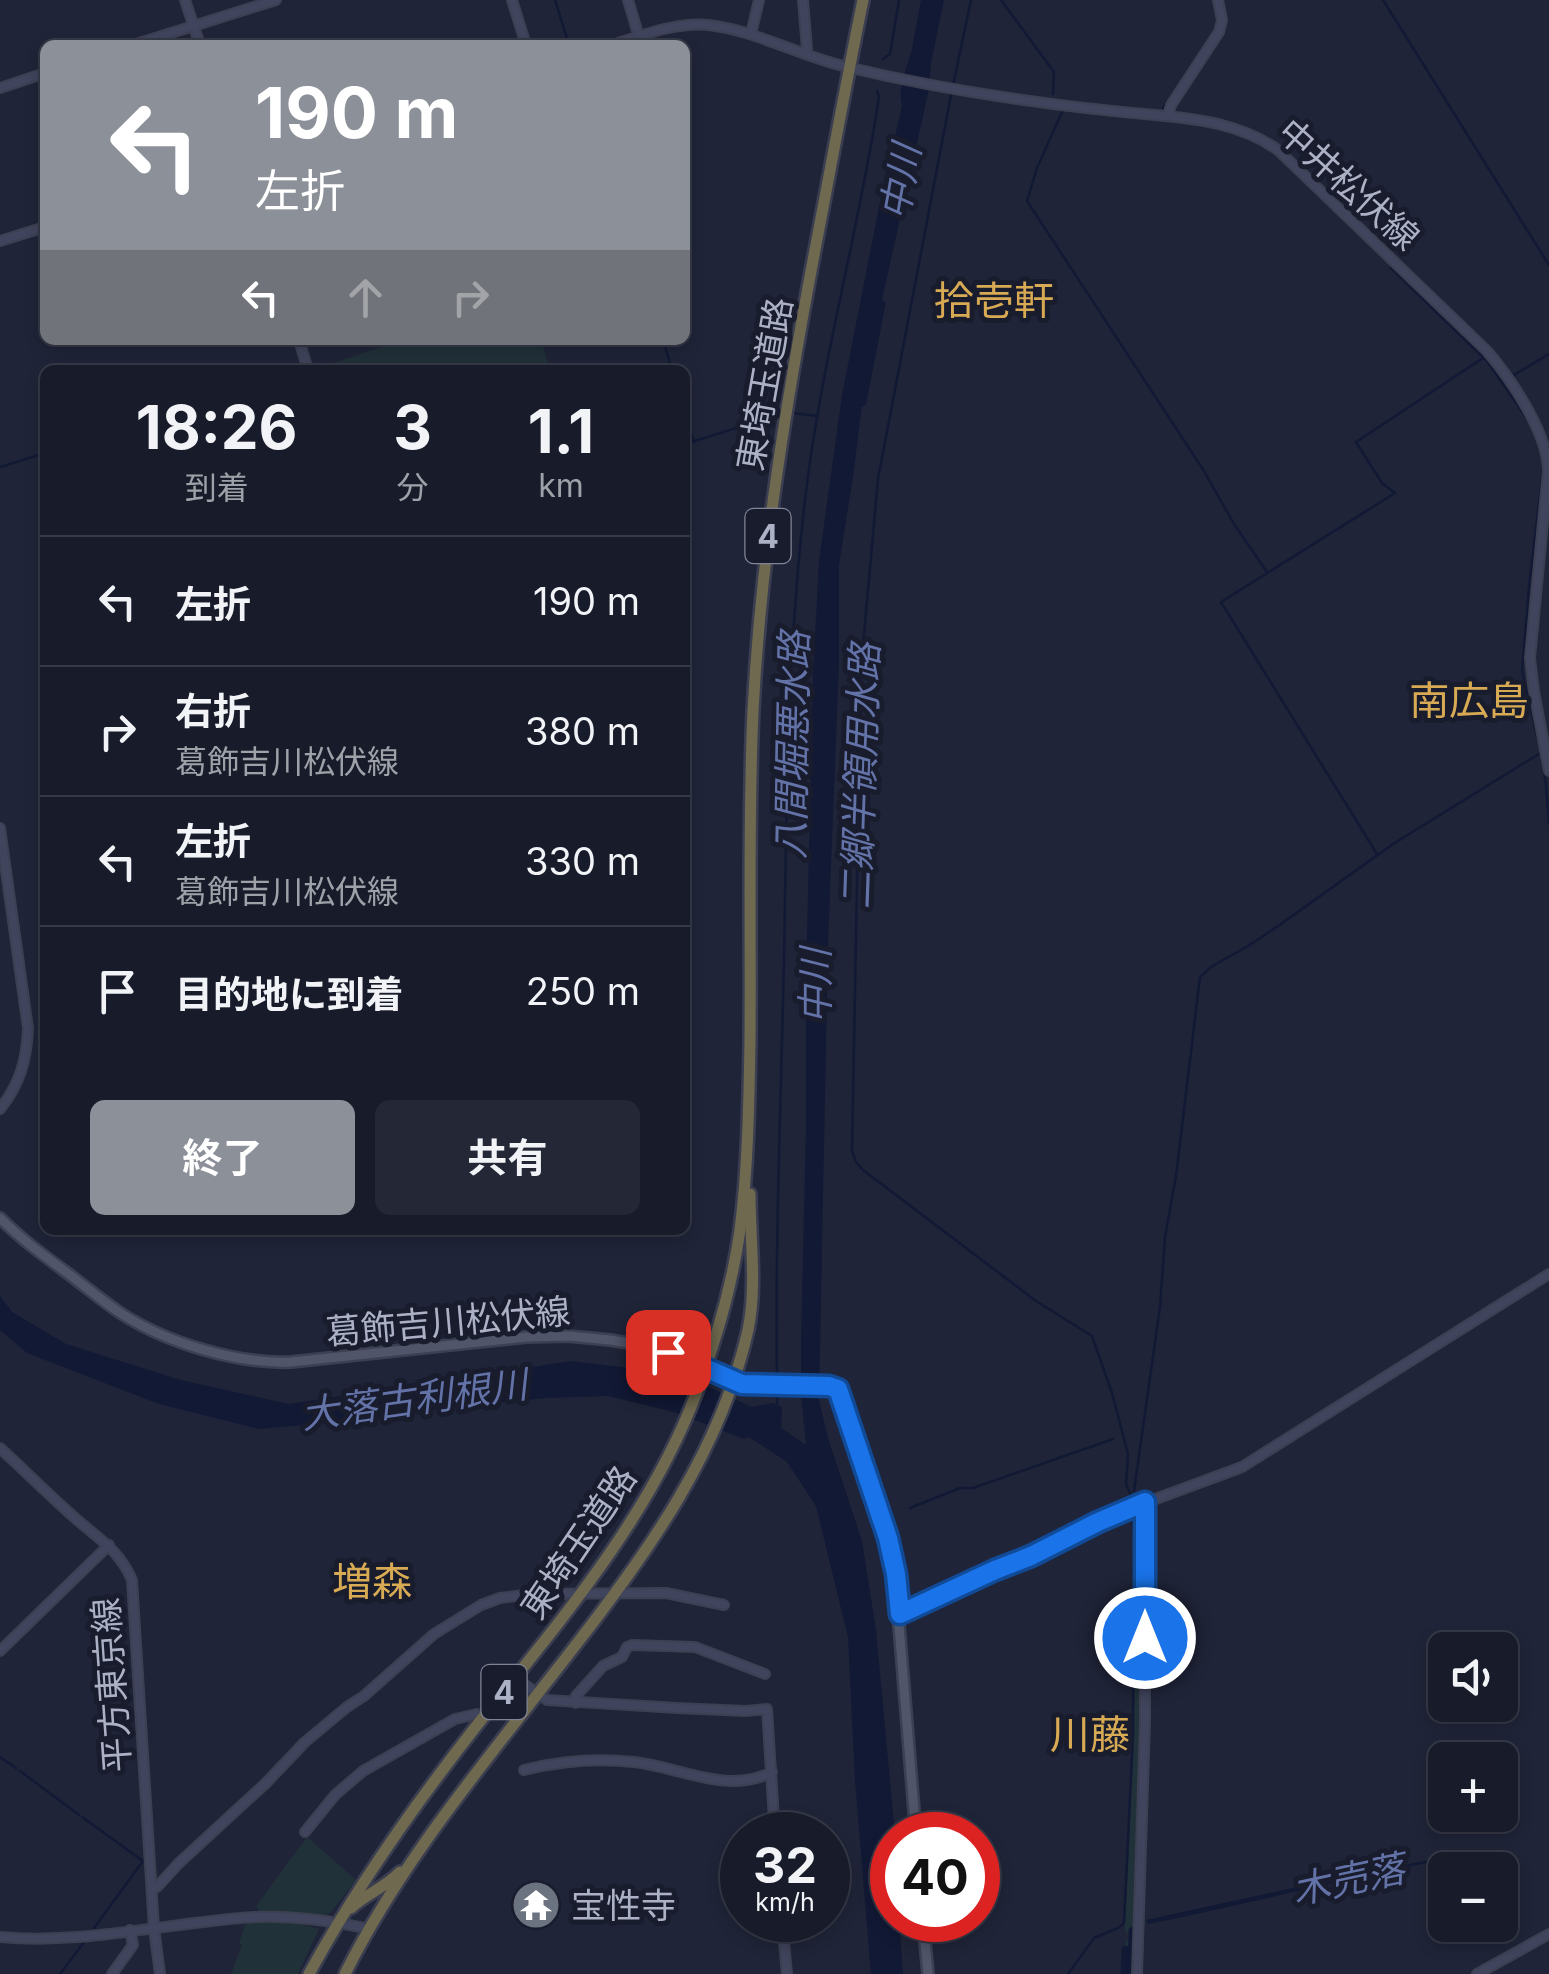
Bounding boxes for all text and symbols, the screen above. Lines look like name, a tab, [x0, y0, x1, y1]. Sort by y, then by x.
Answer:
text: 190 m	[255, 70, 458, 155]
icon: left	[90, 80, 220, 210]
street label: 中井松伏線	[1270, 110, 1428, 258]
water label: 中川	[871, 137, 930, 223]
text: 左折	[255, 163, 345, 218]
icon: left	[233, 270, 288, 325]
icon: ahead	[338, 270, 393, 325]
icon: right	[443, 270, 498, 325]
district label: 拾壱軒	[934, 276, 1054, 325]
street label: 東埼玉道路	[728, 294, 800, 474]
text: 18:26	[136, 391, 298, 463]
text: 3	[393, 391, 432, 463]
text: 1.1	[528, 395, 594, 467]
text: km	[538, 466, 584, 505]
text: 到着	[185, 468, 249, 507]
text: 分	[397, 468, 429, 507]
road number: 4	[746, 509, 790, 563]
icon: left	[90, 574, 145, 629]
text: 190 m	[533, 578, 640, 624]
text: 左折	[175, 581, 251, 627]
water label: 八間堀悪水路	[767, 628, 817, 859]
water label: 二郷半領用水路	[832, 639, 888, 910]
district label: 南広島	[1409, 676, 1529, 725]
text: 右折	[175, 688, 251, 734]
icon: right	[90, 704, 145, 759]
text: 380 m	[525, 708, 640, 754]
text: 葛飾吉川松伏線	[175, 742, 399, 781]
text: 左折	[175, 818, 251, 864]
icon: left	[90, 834, 145, 889]
text: 330 m	[525, 838, 640, 884]
text: 葛飾吉川松伏線	[175, 872, 399, 911]
water label: 中川	[792, 944, 838, 1024]
icon: arrive	[90, 964, 145, 1019]
text: 250 m	[526, 968, 640, 1014]
text: 目的地に到着	[175, 971, 403, 1017]
button: 終了	[90, 1100, 355, 1215]
button: 共有	[375, 1100, 640, 1215]
street label: 葛飾吉川松伏線	[324, 1289, 572, 1353]
pin	[626, 1310, 711, 1395]
icon: arrive	[641, 1325, 696, 1380]
water label: 大落古利根川	[298, 1360, 534, 1438]
street label: 東埼玉道路	[512, 1458, 644, 1626]
district label: 増森	[332, 1557, 412, 1606]
position arrow	[1093, 1586, 1197, 1690]
street label: 平方東京線	[84, 1596, 138, 1774]
map controls	[1428, 1632, 1518, 1942]
button: sound	[1428, 1632, 1518, 1722]
road number: 4	[482, 1665, 526, 1719]
district label: 川藤	[1050, 1710, 1130, 1759]
button: +	[1428, 1742, 1518, 1832]
speed limit sign: 40	[870, 1812, 1000, 1942]
text: 32	[753, 1835, 817, 1895]
water label: 木売落	[1287, 1843, 1414, 1913]
button: −	[1428, 1852, 1518, 1942]
temple icon: 宝性寺	[510, 1879, 562, 1931]
place label: 宝性寺	[571, 1884, 676, 1926]
text: km/h	[755, 1887, 815, 1917]

